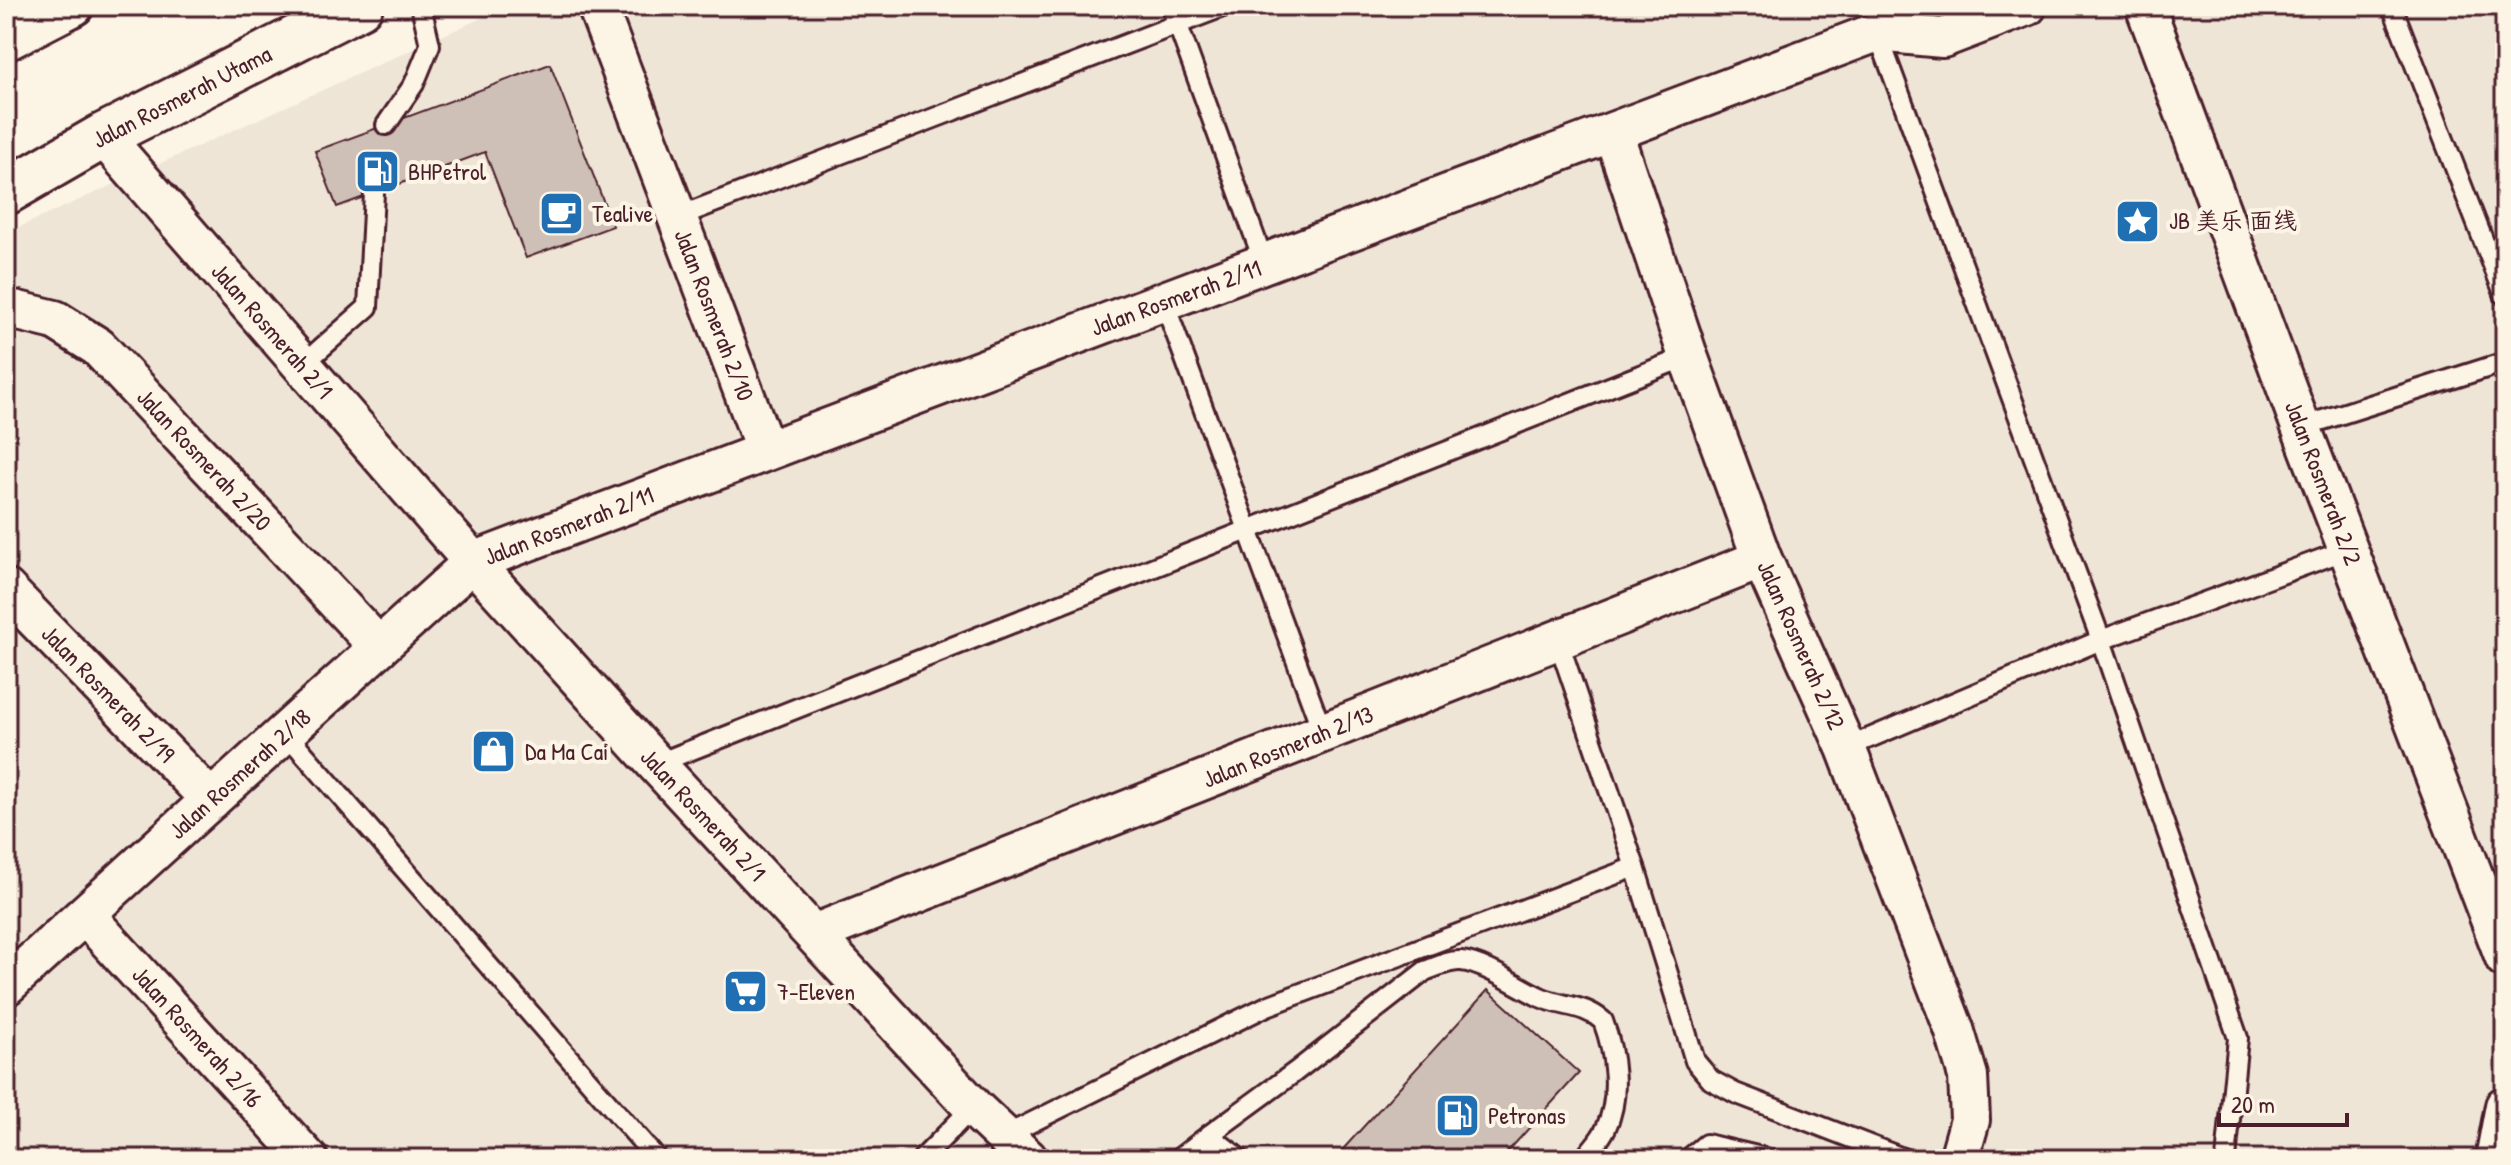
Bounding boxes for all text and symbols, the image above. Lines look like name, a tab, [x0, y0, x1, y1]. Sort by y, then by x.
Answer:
street label: Jalan Rosmerah Utama	[87, 37, 277, 155]
fuel station icon: BHPetrol	[353, 148, 401, 196]
place label: BHPetrol	[408, 155, 487, 187]
cafe icon: Tealive	[537, 190, 585, 238]
place label: Tealive	[592, 197, 654, 229]
place icon: JB 美乐 面线	[2114, 197, 2162, 245]
place label: JB 美乐 面线	[2169, 204, 2297, 236]
street label: Jalan Rosmerah 2/10	[668, 224, 762, 405]
street label: Jalan Rosmerah 2/11	[1086, 251, 1265, 343]
street label: Jalan Rosmerah 2/1	[205, 256, 341, 405]
street label: Jalan Rosmerah 2/20	[130, 381, 279, 537]
street label: Jalan Rosmerah 2/2	[2278, 396, 2370, 569]
street label: Jalan Rosmerah 2/11	[479, 478, 658, 572]
street label: Jalan Rosmerah 2/12	[1750, 555, 1853, 734]
street label: Jalan Rosmerah 2/19	[35, 618, 183, 769]
street label: Jalan Rosmerah 2/13	[1198, 697, 1378, 795]
street label: Jalan Rosmerah 2/18	[161, 701, 317, 846]
shop icon: Da Ma Cai	[470, 728, 518, 776]
place label: Da Ma Cai	[525, 735, 608, 767]
street label: Jalan Rosmerah 2/1	[634, 741, 774, 888]
street label: Jalan Rosmerah 2/16	[126, 959, 270, 1114]
supermarket icon: 7-Eleven	[722, 968, 770, 1016]
place label: 7-Eleven	[777, 975, 855, 1007]
scale bar	[2219, 1077, 2347, 1127]
text: 20 m	[2231, 1088, 2275, 1120]
fuel station icon: Petronas	[1433, 1092, 1481, 1140]
place label: Petronas	[1488, 1099, 1566, 1131]

